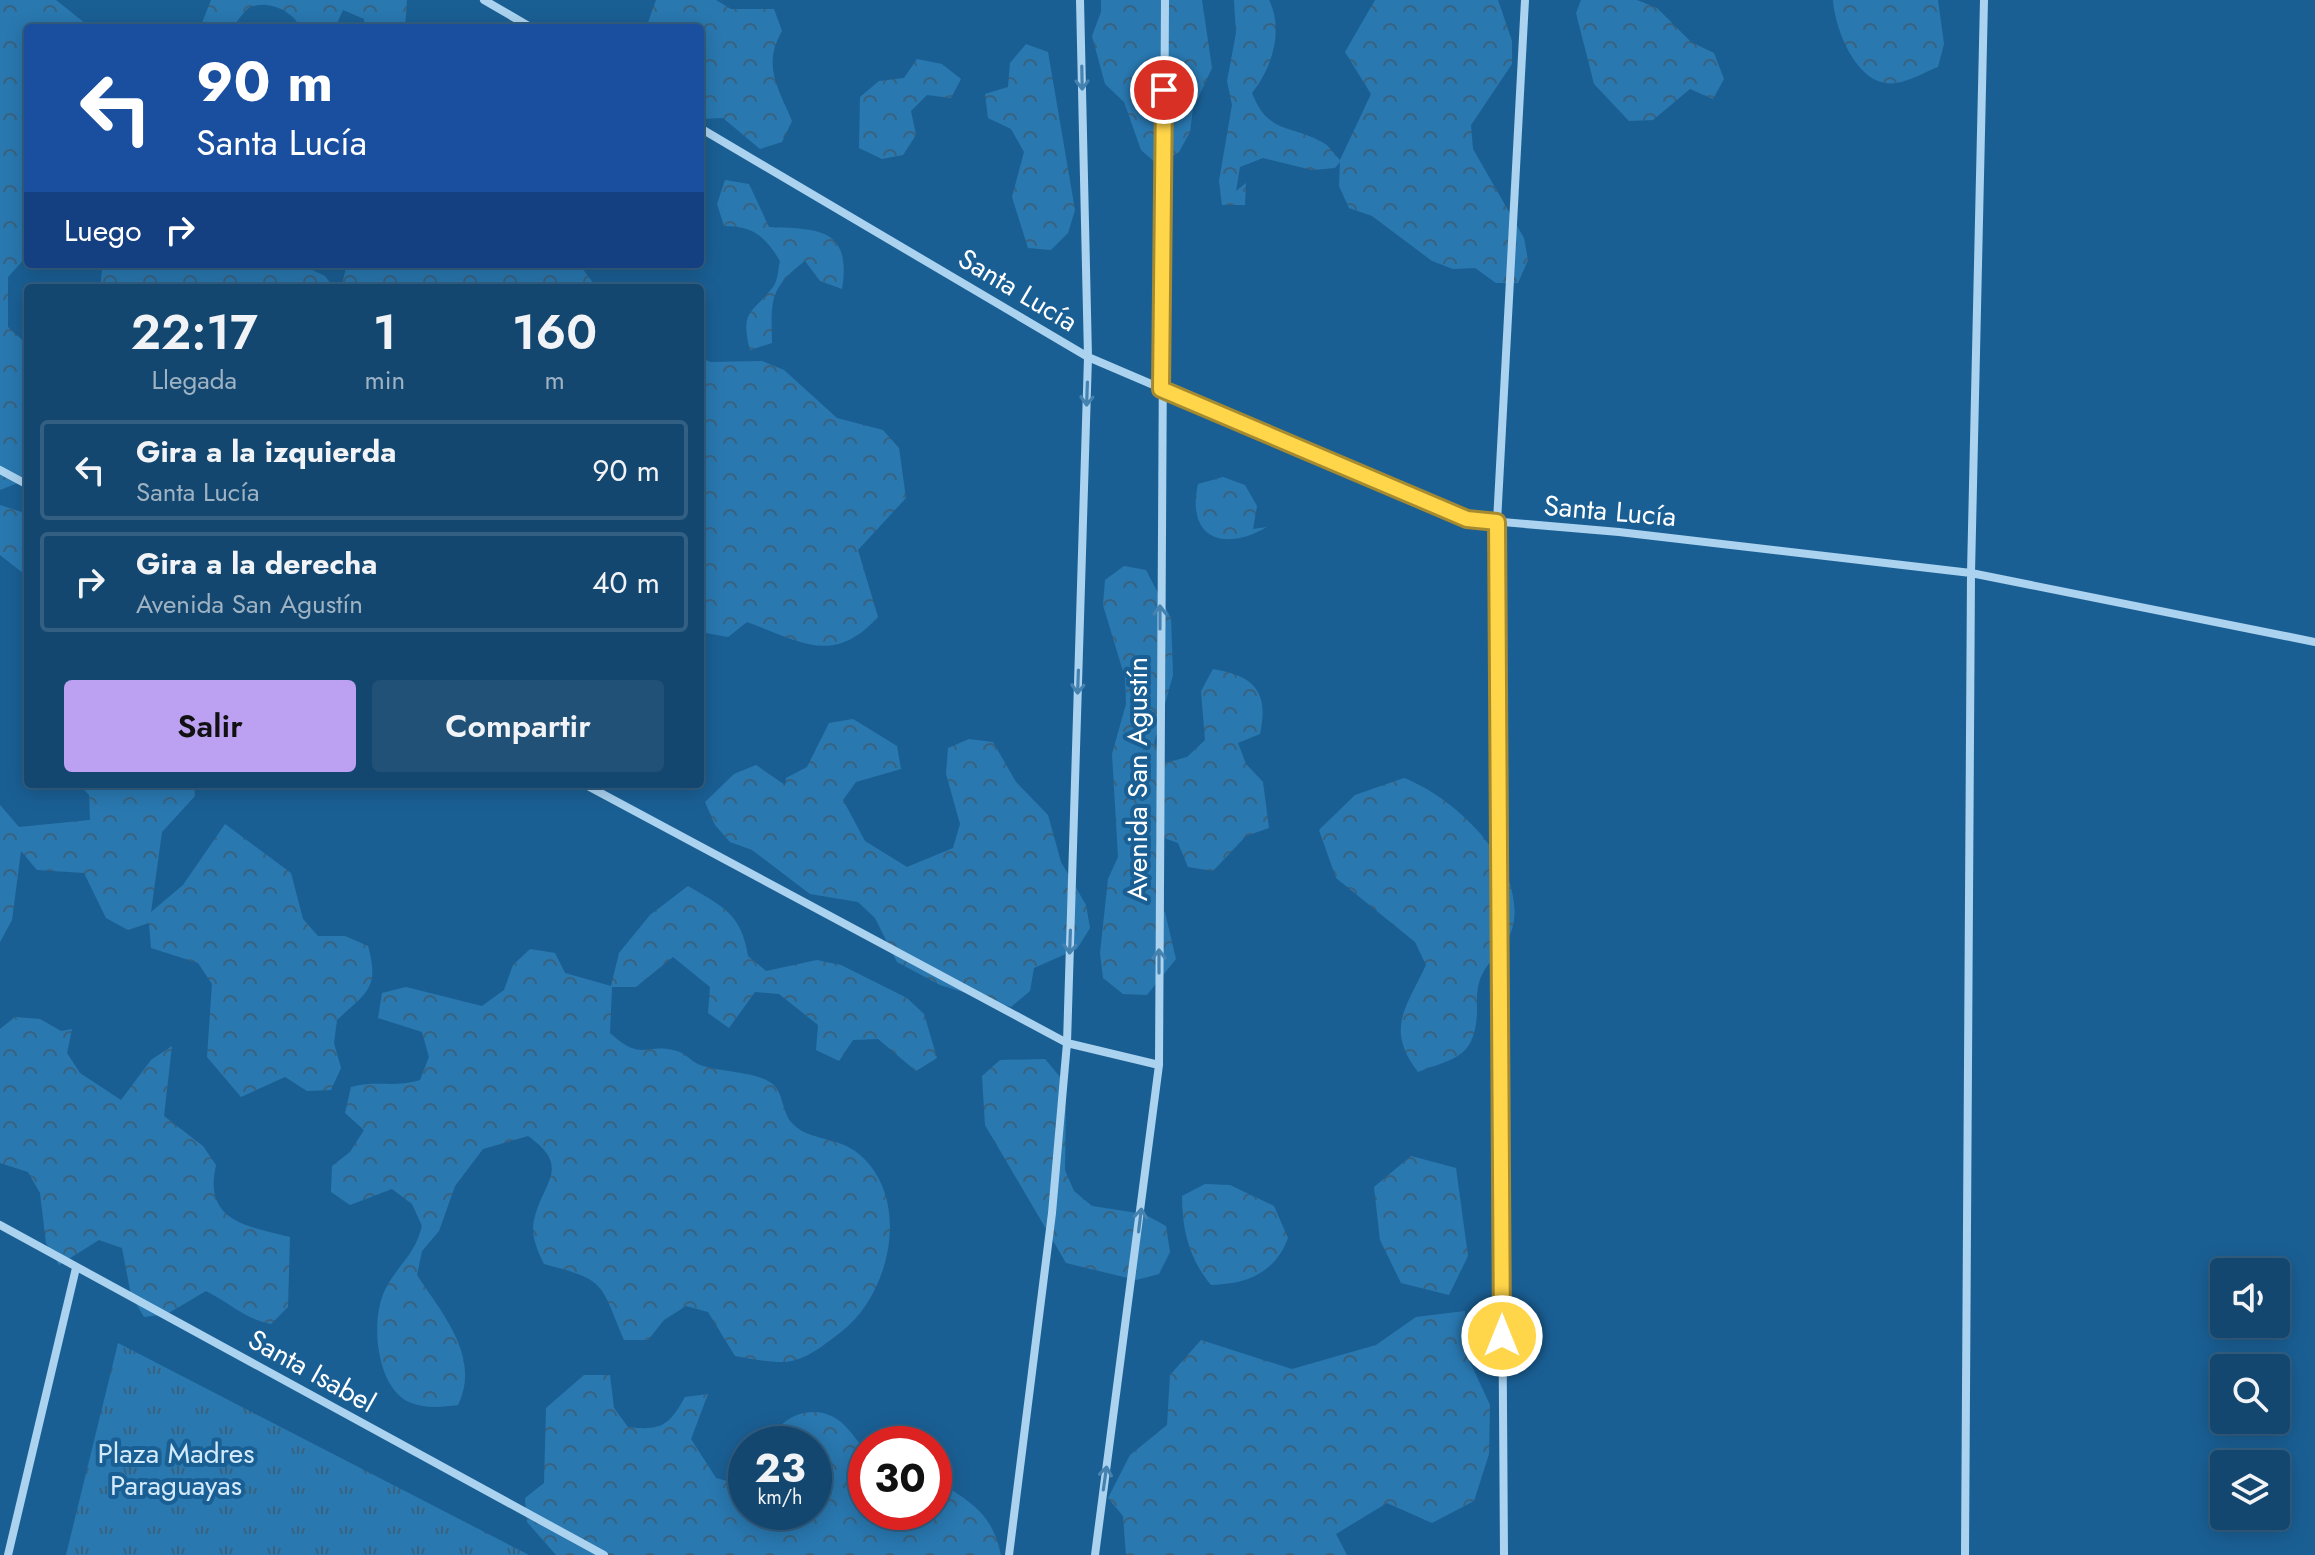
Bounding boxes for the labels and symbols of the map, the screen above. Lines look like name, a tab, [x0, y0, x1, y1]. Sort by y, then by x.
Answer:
pin	[1130, 56, 1198, 124]
one-way arrow	[1074, 64, 1090, 91]
street label: Santa Lucía	[950, 238, 1086, 342]
one-way arrow	[1079, 380, 1094, 407]
street label: Santa Lucía	[1542, 485, 1678, 537]
one-way arrow	[1152, 604, 1168, 631]
street label: Avenida San Agustín	[1117, 657, 1158, 901]
one-way arrow	[1070, 668, 1086, 695]
one-way arrow	[1062, 928, 1077, 955]
one-way arrow	[1151, 948, 1167, 975]
one-way arrow	[1132, 1207, 1147, 1234]
position arrow	[1460, 1294, 1544, 1378]
street label: Santa Isabel	[241, 1319, 383, 1423]
speed limit sign: 30	[848, 1426, 952, 1530]
park label: Plaza Madres Paraguayas	[98, 1433, 255, 1506]
one-way arrow	[1098, 1466, 1113, 1491]

